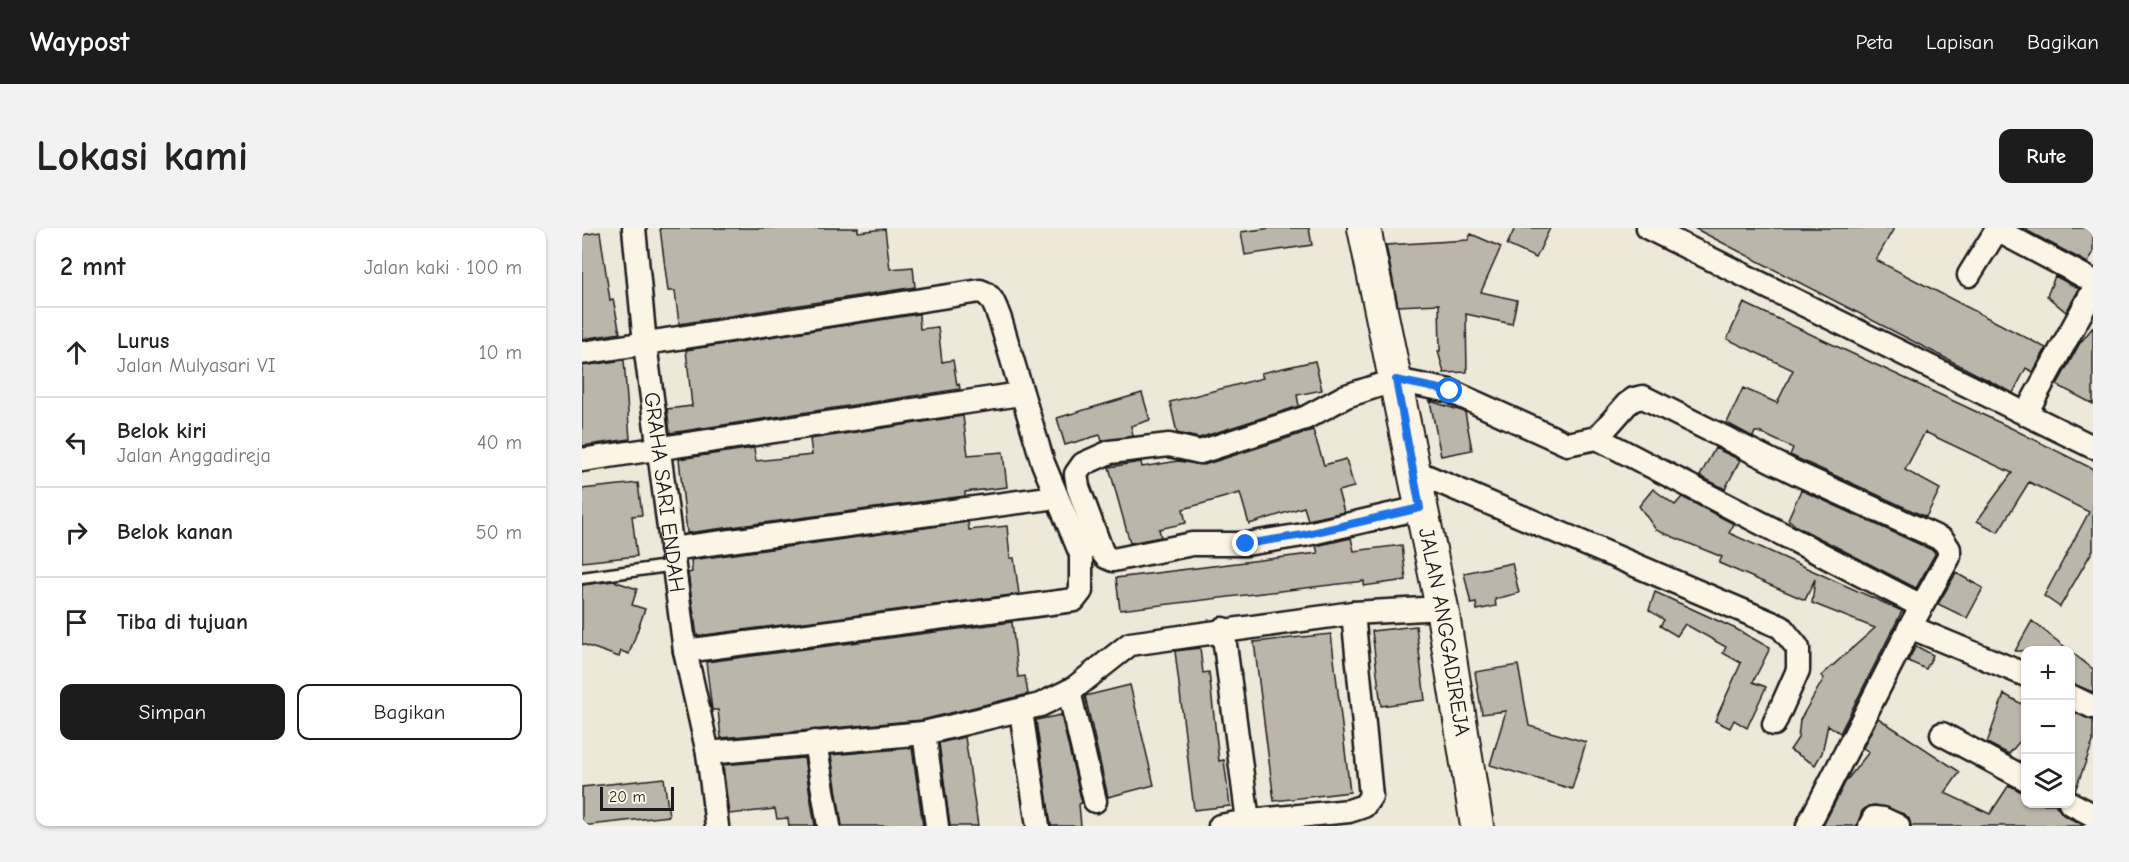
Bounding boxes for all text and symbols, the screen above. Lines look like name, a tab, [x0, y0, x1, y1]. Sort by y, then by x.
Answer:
text: Waypost	[30, 26, 130, 58]
text: Peta	[1855, 30, 1893, 54]
text: Lapisan	[1926, 30, 1994, 54]
text: Bagikan	[2027, 30, 2099, 54]
button: Rute	[1999, 129, 2093, 183]
text: Lokasi kami	[36, 132, 248, 181]
text: 2 mnt	[60, 252, 126, 282]
text: Jalan kaki · 100 m	[364, 256, 522, 279]
text: Lurus	[117, 328, 169, 354]
icon: ahead	[60, 336, 93, 369]
text: 10 m	[479, 341, 522, 364]
text: Jalan Mulyasari VI	[117, 354, 276, 377]
route start	[1436, 377, 1462, 403]
street label: GRAHA SARI ENDAH	[638, 390, 690, 594]
text: Belok kiri	[117, 418, 207, 444]
icon: left	[60, 426, 93, 459]
text: 40 m	[477, 431, 522, 454]
text: Jalan Anggadireja	[117, 444, 271, 467]
icon: right	[60, 516, 93, 549]
text: Belok kanan	[117, 519, 233, 545]
text: 50 m	[476, 521, 522, 544]
street label: JALAN ANGGADIREJA	[1413, 526, 1475, 738]
route end	[1232, 530, 1258, 556]
icon: arrive	[60, 606, 93, 639]
text: Tiba di tujuan	[117, 609, 248, 635]
map controls	[2021, 646, 2075, 808]
button: +	[2021, 646, 2075, 700]
button: Simpan	[60, 684, 285, 740]
button: Bagikan	[297, 684, 522, 740]
button: −	[2021, 700, 2075, 754]
button: layers	[2021, 754, 2075, 808]
scale bar	[600, 784, 674, 812]
text: 20 m	[609, 788, 646, 806]

